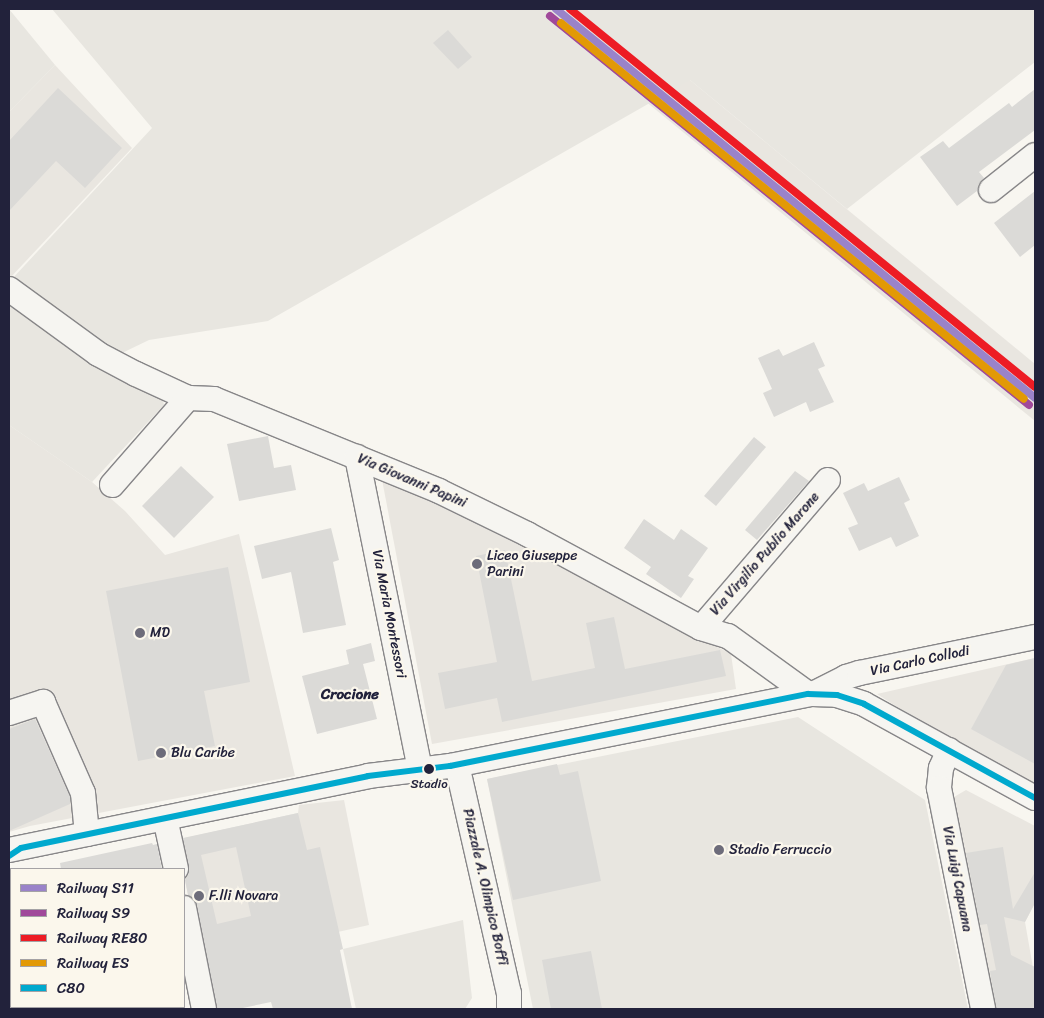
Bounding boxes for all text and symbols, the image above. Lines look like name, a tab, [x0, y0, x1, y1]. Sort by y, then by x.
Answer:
street label: Via Giovanni Papini	[355, 450, 469, 512]
street label: Via Virgilio Publio Marone	[707, 489, 823, 619]
place label: Liceo Giuseppe Parini	[487, 548, 577, 580]
street label: Via Maria Montessori	[368, 549, 410, 679]
marker: Liceo Giuseppe Parini	[471, 558, 483, 570]
place label: MD	[150, 625, 170, 641]
marker: MD	[134, 627, 146, 639]
street label: Via Carlo Collodi	[869, 642, 971, 680]
district label: Crocione	[321, 686, 379, 704]
place label: Blu Caribe	[171, 745, 235, 761]
marker: Blu Caribe	[155, 747, 167, 759]
marker: Stadio	[424, 764, 434, 774]
place label: Stadio	[410, 776, 448, 792]
street label: Piazzale A. Olimpico Boffi	[459, 807, 511, 967]
street label: Via Luigi Capuana	[938, 825, 976, 933]
place label: Stadio Ferruccio	[729, 842, 832, 858]
marker: Stadio Ferruccio	[713, 844, 725, 856]
legend	[10, 868, 185, 1008]
text: Railway S11	[57, 875, 134, 901]
place label: F.lli Novara	[209, 888, 278, 904]
marker: F.lli Novara	[193, 890, 205, 902]
text: Railway S9	[57, 900, 130, 926]
text: Railway RE80	[57, 925, 147, 951]
text: Railway ES	[57, 950, 129, 976]
text: C80	[57, 975, 85, 1001]

